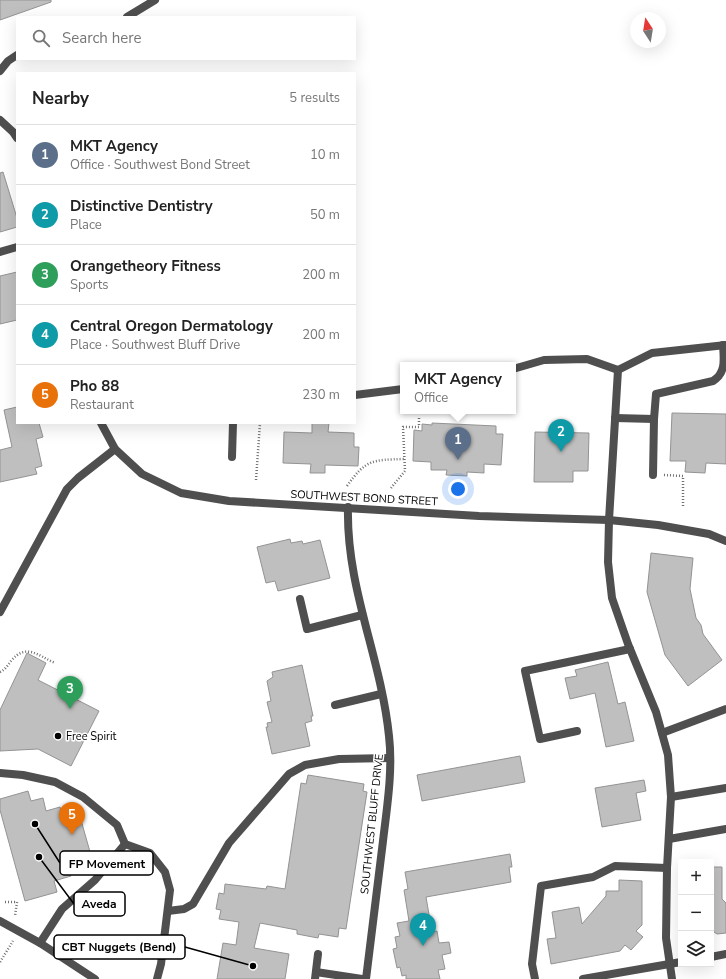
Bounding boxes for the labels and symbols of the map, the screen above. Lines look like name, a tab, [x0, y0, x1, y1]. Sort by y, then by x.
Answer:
north arrow	[630, 12, 666, 48]
pin: 2	[548, 419, 574, 452]
pin: 1	[445, 427, 471, 460]
your location	[448, 479, 468, 499]
street label: SOUTHWEST BOND STREET	[290, 487, 438, 509]
pin: 3	[57, 676, 83, 709]
place label: Free Spirit	[66, 729, 117, 744]
marker: Free Spirit	[53, 731, 63, 741]
street label: SOUTHWEST BLUFF DRIVE	[357, 753, 387, 895]
pin: 5	[59, 802, 85, 835]
callout: FP Movement	[60, 851, 153, 875]
text: FP Movement	[69, 856, 146, 872]
callout: Aveda	[74, 892, 125, 916]
text: Aveda	[81, 896, 117, 912]
pin: 4	[410, 913, 436, 946]
callout: CBT Nuggets (Bend)	[54, 935, 185, 959]
text: CBT Nuggets (Bend)	[61, 939, 177, 955]

